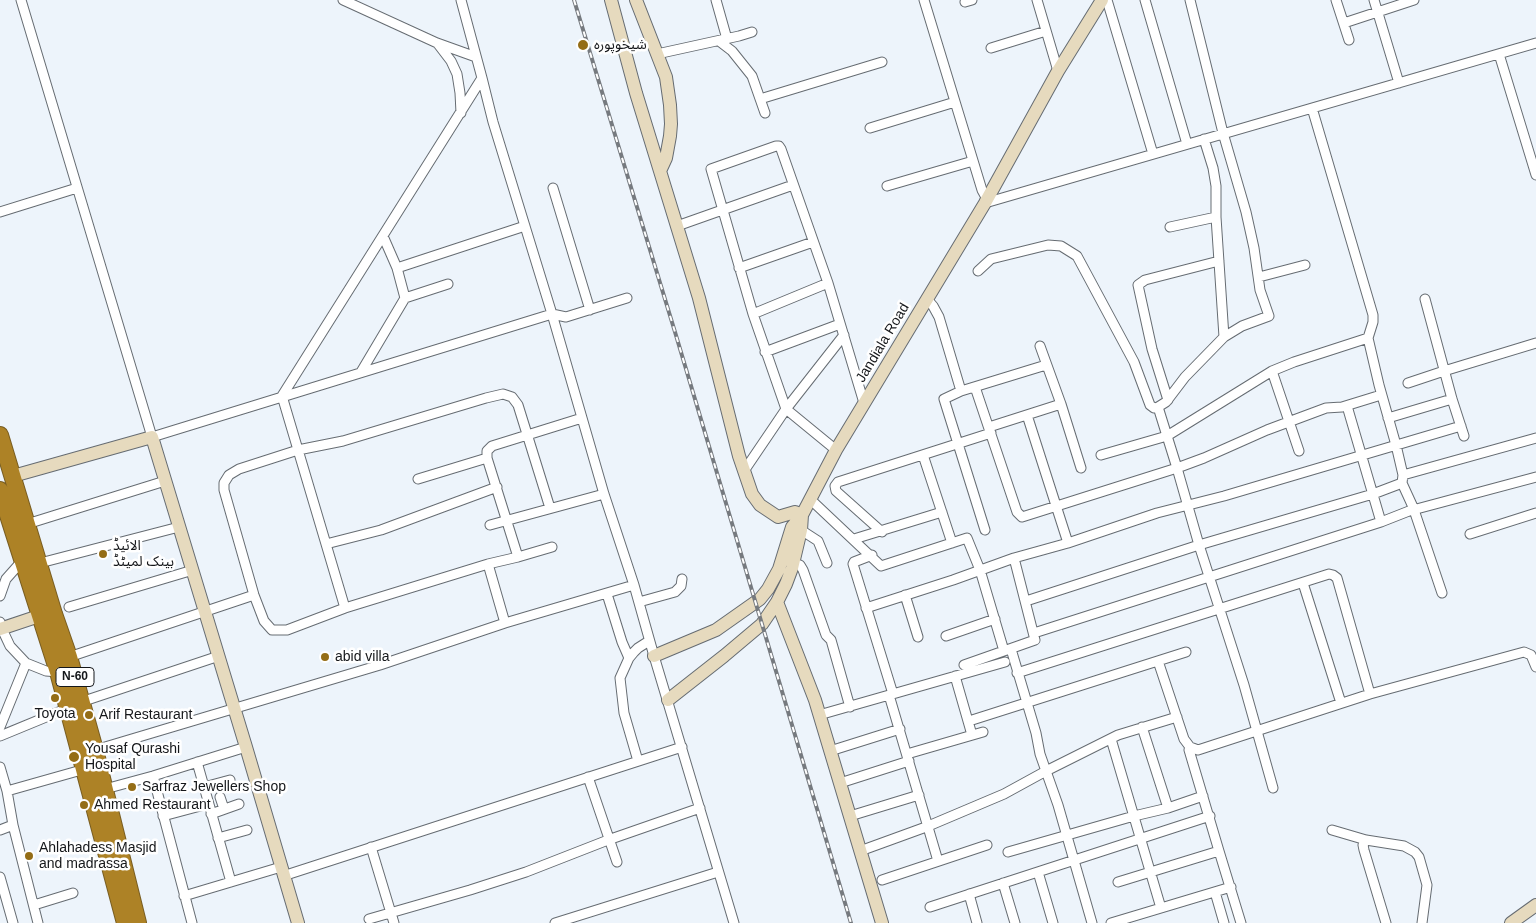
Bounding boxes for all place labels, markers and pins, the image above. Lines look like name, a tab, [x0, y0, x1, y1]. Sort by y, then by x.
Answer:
place label: شیخوپورہ	[594, 37, 647, 53]
marker: شیخوپورہ	[576, 38, 590, 52]
place label: الائیڈ بینک لمیٹڈ	[113, 538, 174, 570]
marker: الائیڈ بینک لمیٹڈ	[97, 548, 109, 560]
place label: abid villa	[335, 649, 389, 665]
marker: abid villa	[319, 651, 331, 663]
marker: Toyota	[49, 692, 61, 704]
place label: Toyota	[34, 706, 76, 722]
place label: Arif Restaurant	[99, 707, 192, 723]
marker: Arif Restaurant	[83, 709, 95, 721]
place label: Yousaf Qurashi Hospital	[85, 741, 180, 774]
marker: Yousaf Qurashi Hospital	[67, 750, 81, 764]
place label: Sarfraz Jewellers Shop	[142, 779, 286, 795]
marker: Sarfraz Jewellers Shop	[126, 781, 138, 793]
place label: Ahmed Restaurant	[94, 797, 211, 813]
marker: Ahmed Restaurant	[78, 799, 90, 811]
place label: Ahlahadess Masjid and madrassa	[39, 840, 157, 872]
marker: Ahlahadess Masjid and madrassa	[23, 850, 35, 862]

